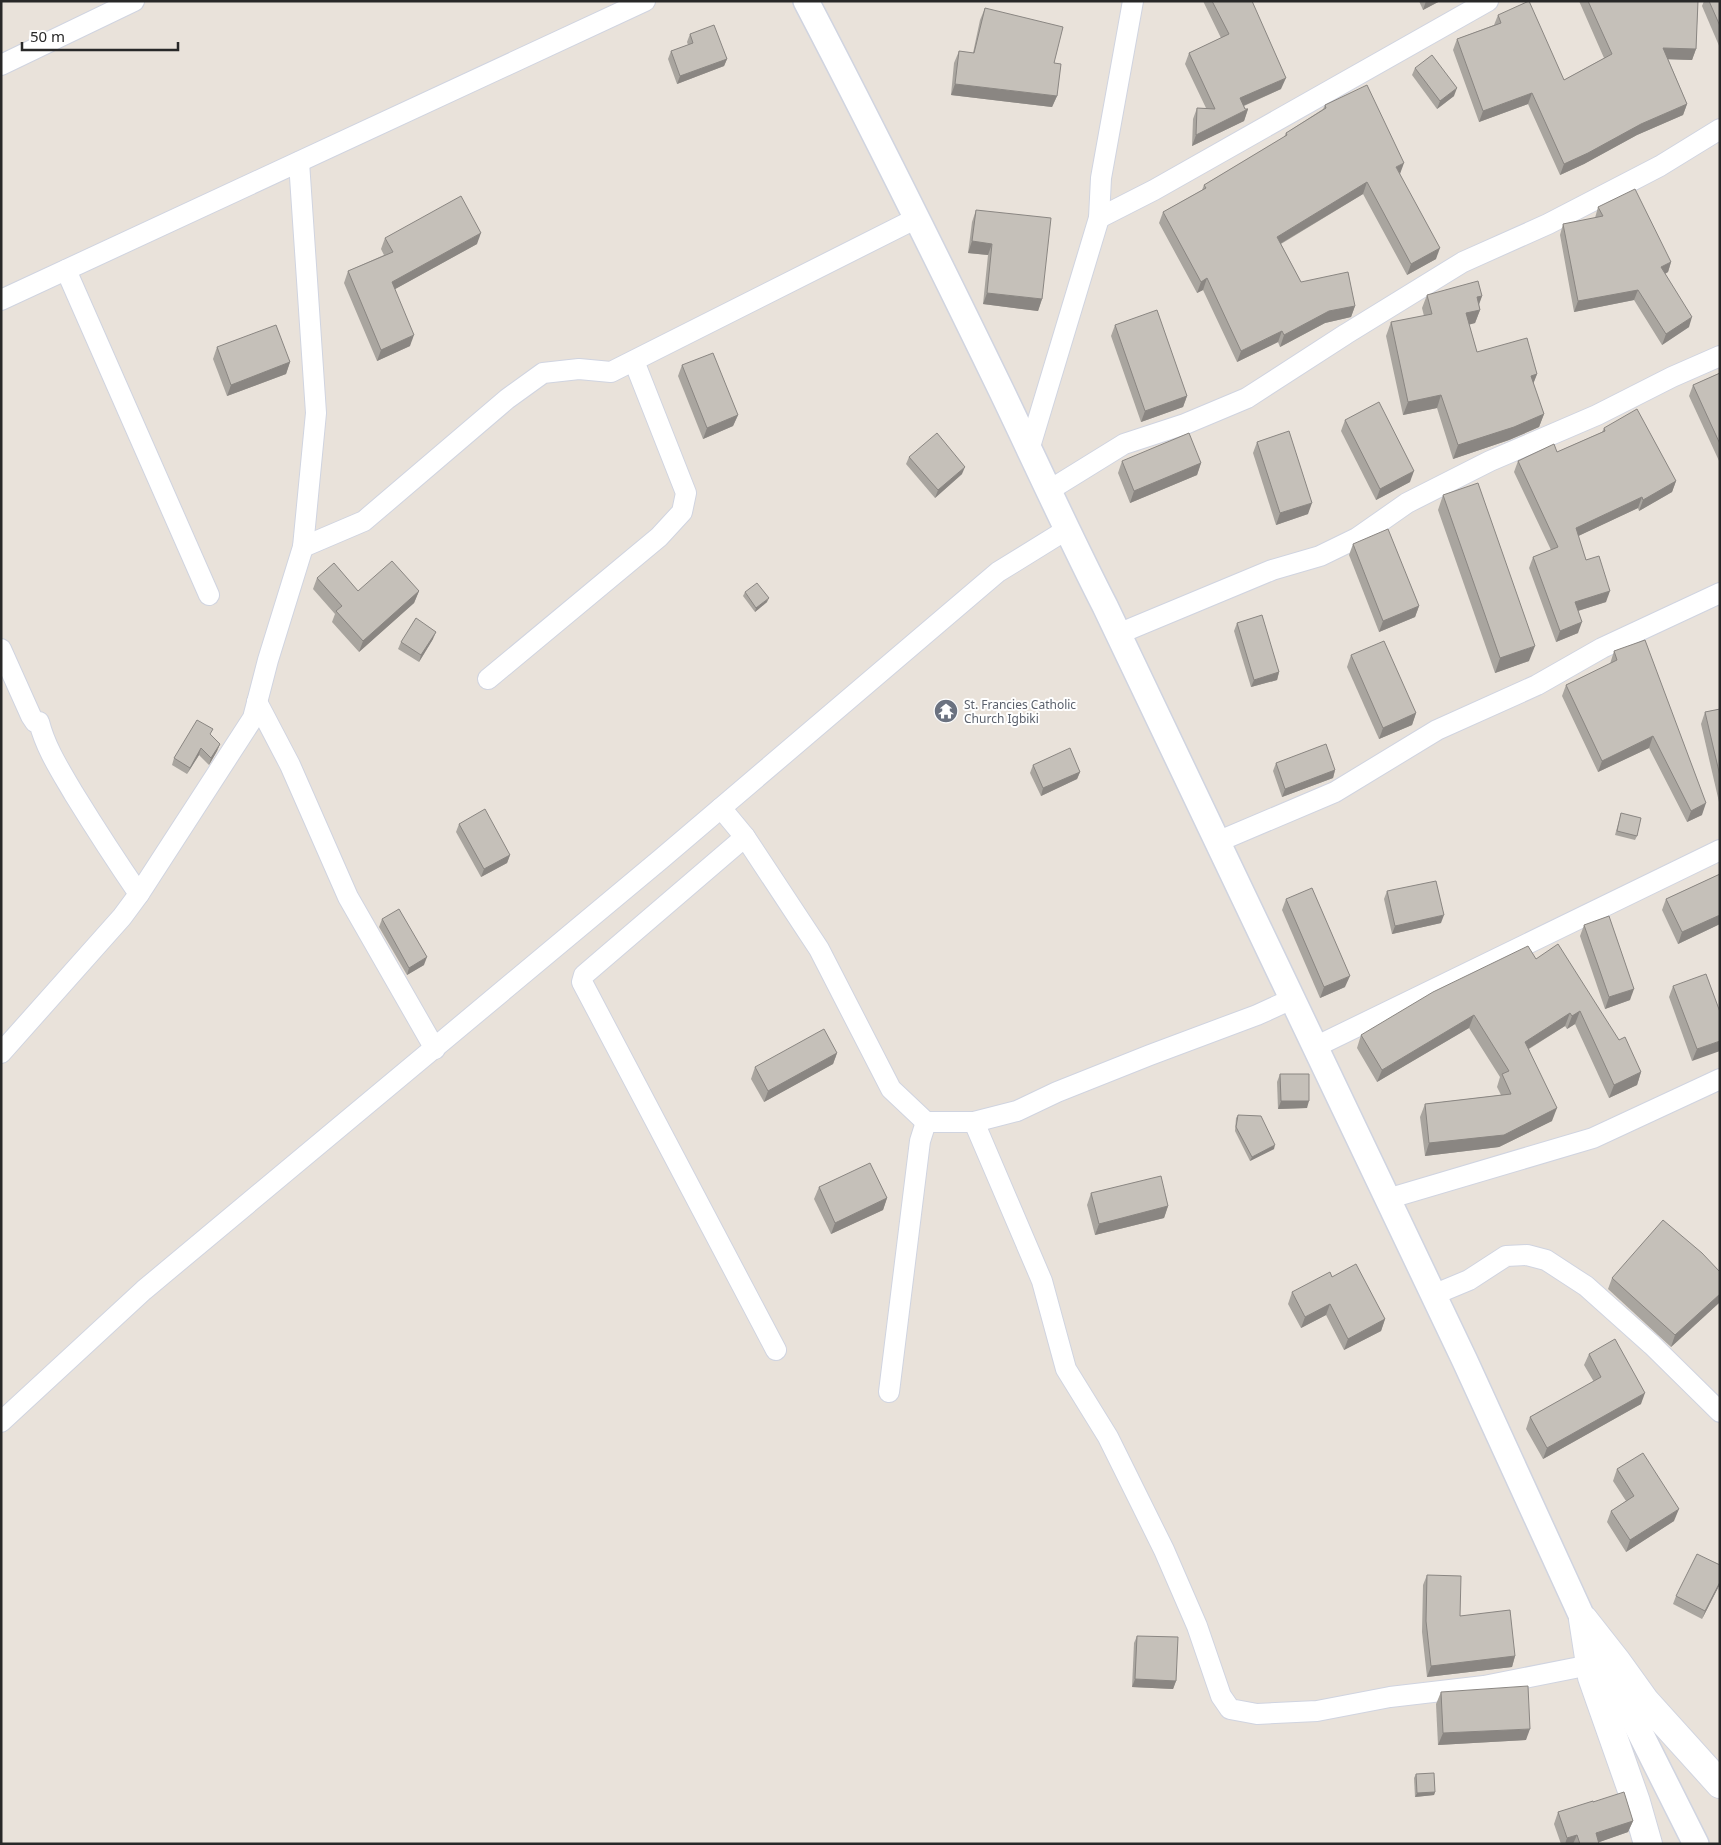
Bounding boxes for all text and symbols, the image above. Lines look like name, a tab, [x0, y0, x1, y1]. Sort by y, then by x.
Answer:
scale bar	[22, 20, 179, 52]
text: 50 m	[30, 26, 65, 46]
place label: St. Francies Catholic Church Igbiki	[964, 696, 1076, 727]
temple icon: St. Francies Catholic Church Igbiki	[933, 698, 959, 724]

